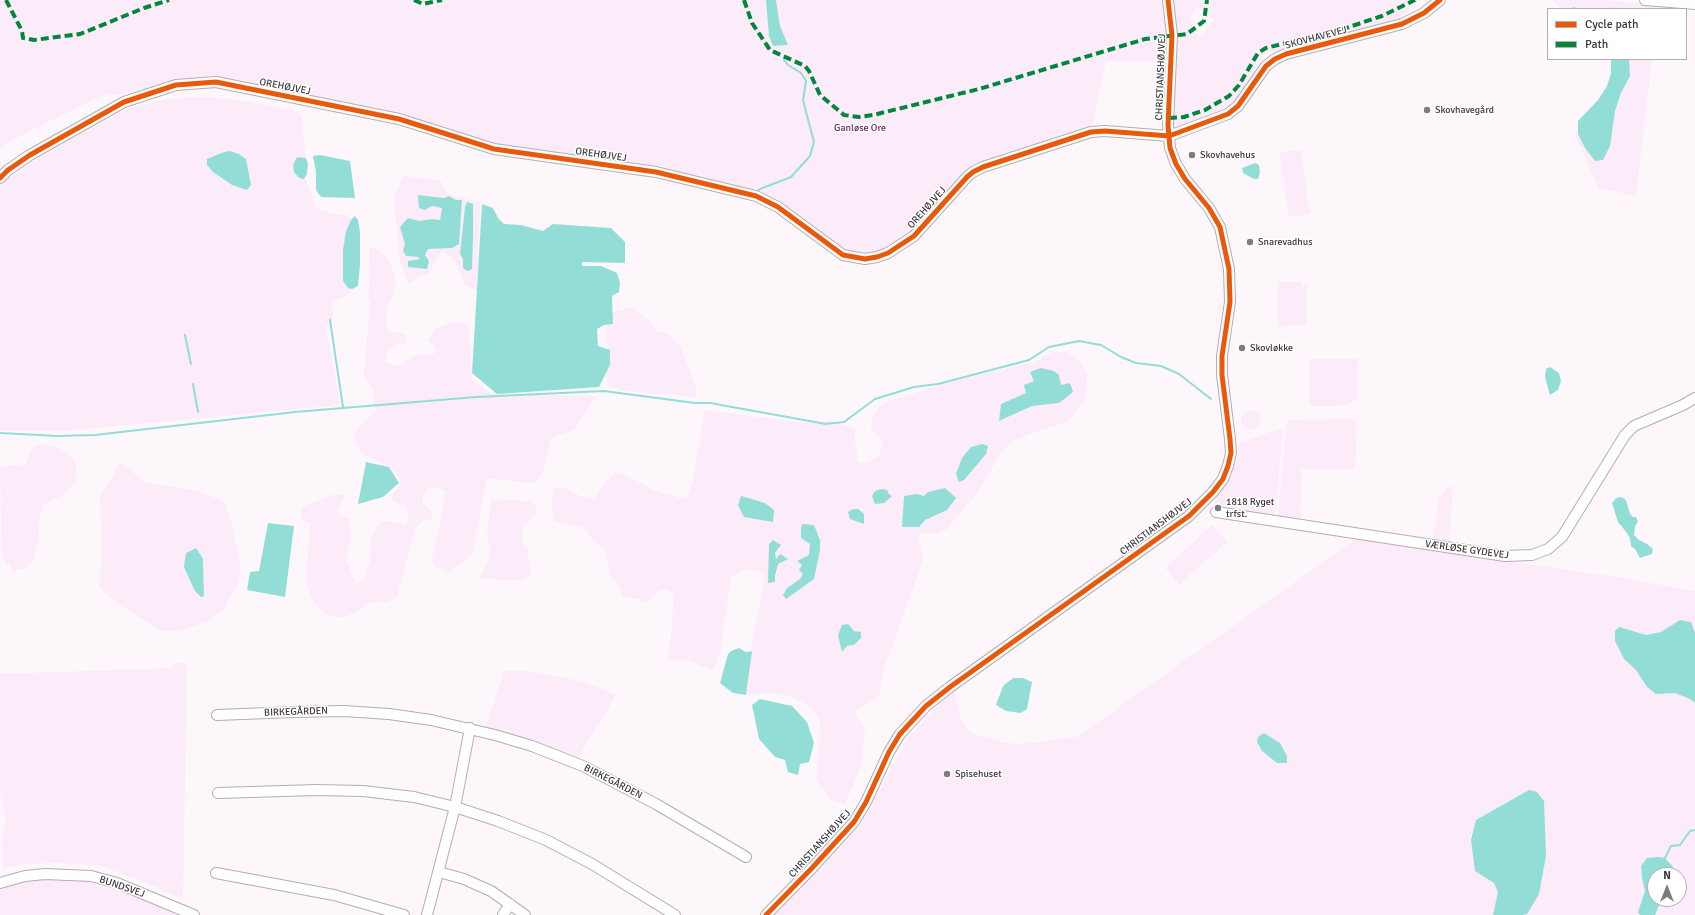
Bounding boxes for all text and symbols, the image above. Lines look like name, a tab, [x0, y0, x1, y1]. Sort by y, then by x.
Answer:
legend	[1547, 8, 1687, 60]
text: Cycle path	[1585, 17, 1638, 32]
street label: SKOVHAVEVEJ	[1284, 24, 1348, 52]
street label: CHRISTIANSHØJVEJ	[1153, 33, 1169, 121]
text: Path	[1585, 37, 1608, 52]
street label: OREHØJVEJ	[258, 76, 312, 98]
place label: Skovhavegård	[1435, 104, 1494, 116]
marker: Skovhavegård	[1422, 105, 1432, 115]
park label: Ganløse Ore	[834, 122, 886, 134]
street label: OREHØJVEJ	[575, 145, 627, 165]
place label: Skovhavehus	[1200, 149, 1255, 161]
marker: Skovhavehus	[1187, 150, 1197, 160]
street label: OREHØJVEJ	[905, 185, 949, 231]
place label: Snarevadhus	[1258, 236, 1313, 248]
marker: Snarevadhus	[1245, 237, 1255, 247]
place label: Skovløkke	[1250, 342, 1293, 354]
marker: Skovløkke	[1237, 343, 1247, 353]
street label: CHRISTIANSHØJVEJ	[1118, 496, 1194, 558]
place label: 1818 Ryget trfst.	[1226, 496, 1274, 520]
marker: 1818 Ryget trfst.	[1213, 503, 1223, 513]
street label: VÆRLØSE GYDEVEJ	[1424, 538, 1510, 562]
street label: BIRKEGÅRDEN	[264, 705, 328, 719]
street label: BIRKEGÅRDEN	[582, 762, 644, 802]
place label: Spisehuset	[955, 768, 1002, 780]
marker: Spisehuset	[942, 769, 952, 779]
street label: CHRISTIANSHØJVEJ	[786, 808, 854, 880]
north arrow	[1647, 867, 1687, 907]
text: N	[1663, 869, 1671, 882]
street label: BUNDSVEJ	[98, 874, 146, 900]

